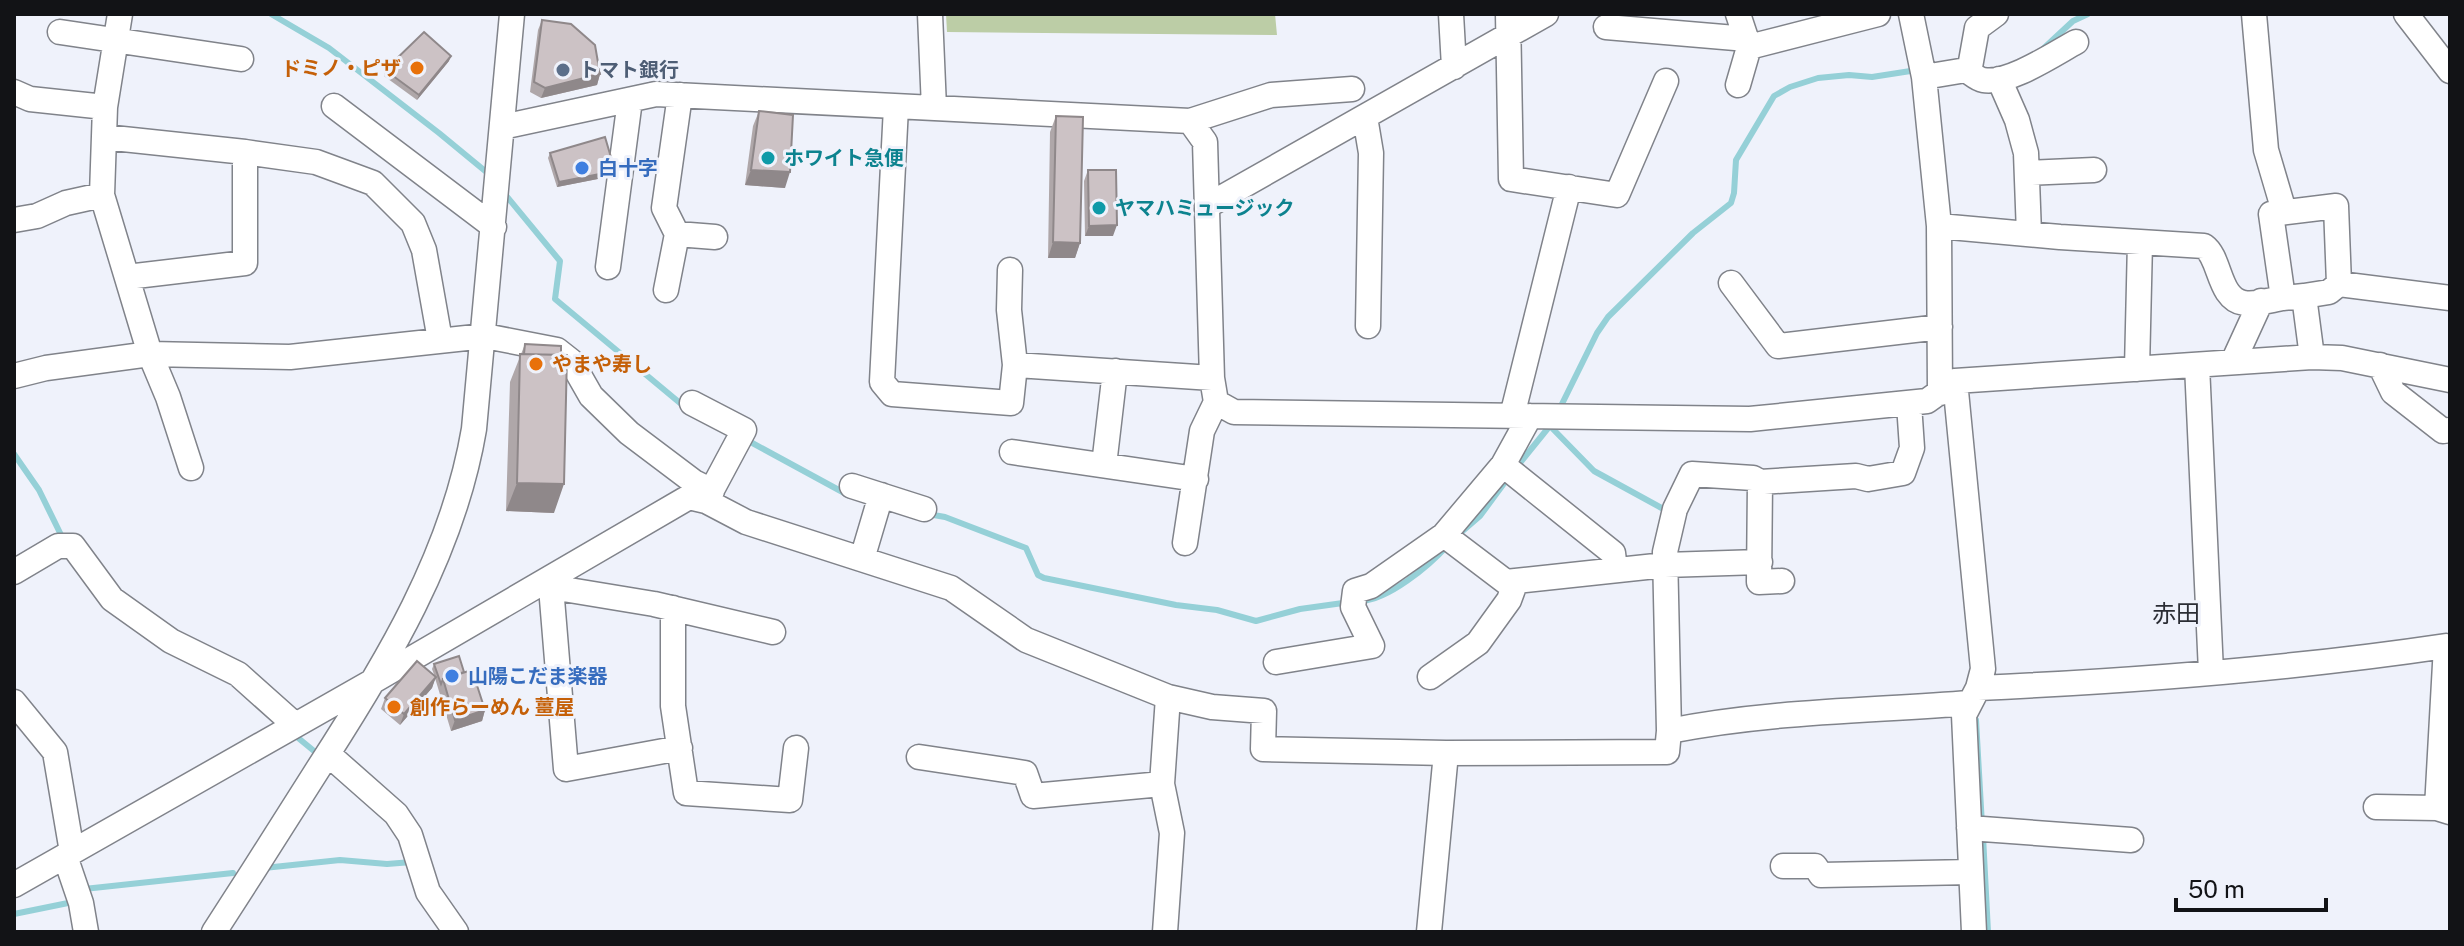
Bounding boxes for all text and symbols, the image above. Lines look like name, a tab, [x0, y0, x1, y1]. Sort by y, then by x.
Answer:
place label: ドミノ・ピザ	[281, 56, 401, 80]
place label: トマト銀行	[579, 58, 679, 82]
marker: ドミノ・ピザ	[408, 59, 426, 77]
marker: トマト銀行	[554, 61, 572, 79]
place label: ホワイト急便	[784, 146, 904, 170]
marker: ホワイト急便	[759, 149, 777, 167]
place label: 白十字	[598, 156, 658, 180]
marker: 白十字	[573, 159, 591, 177]
place label: ヤマハミュージック	[1115, 196, 1295, 220]
marker: ヤマハミュージック	[1090, 199, 1108, 217]
place label: やまや寿し	[552, 352, 652, 376]
marker: やまや寿し	[527, 355, 545, 373]
district label: 赤田	[2152, 599, 2200, 627]
place label: 山陽こだま楽器	[468, 664, 608, 688]
marker: 山陽こだま楽器	[443, 667, 461, 685]
place label: 創作らーめん 薑屋	[410, 695, 575, 719]
marker: 創作らーめん 薑屋	[385, 698, 403, 716]
scale bar	[2176, 862, 2326, 912]
text: 50 m	[2188, 875, 2245, 903]

